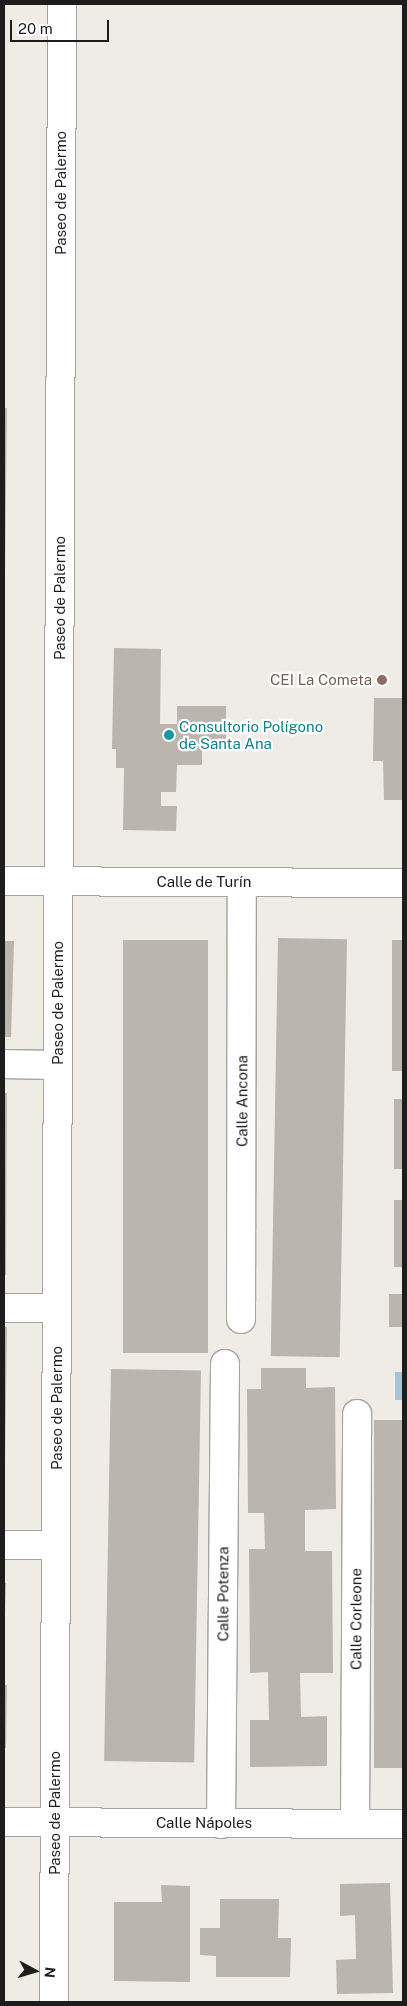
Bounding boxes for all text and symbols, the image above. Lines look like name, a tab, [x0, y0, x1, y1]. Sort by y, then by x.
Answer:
scale bar	[12, 10, 111, 42]
text: 20 m	[18, 20, 53, 37]
street label: Paseo de Palermo	[52, 131, 70, 255]
street label: Paseo de Palermo	[51, 536, 69, 660]
place label: CEI La Cometa	[270, 671, 372, 689]
marker: CEI La Cometa	[376, 674, 388, 686]
place label: Consultorio Polígono de Santa Ana	[179, 717, 323, 752]
marker: Consultorio Polígono de Santa Ana	[163, 729, 175, 741]
street label: Calle de Turín	[156, 873, 252, 891]
street label: Paseo de Palermo	[49, 941, 67, 1065]
street label: Calle Ancona	[233, 1055, 251, 1147]
street label: Paseo de Palermo	[48, 1346, 66, 1470]
street label: Calle Potenza	[214, 1546, 232, 1642]
street label: Calle Corleone	[347, 1568, 365, 1670]
street label: Paseo de Palermo	[46, 1751, 64, 1875]
street label: Calle Nápoles	[156, 1814, 252, 1832]
north arrow	[10, 1946, 60, 1996]
text: N	[41, 1966, 58, 1979]

